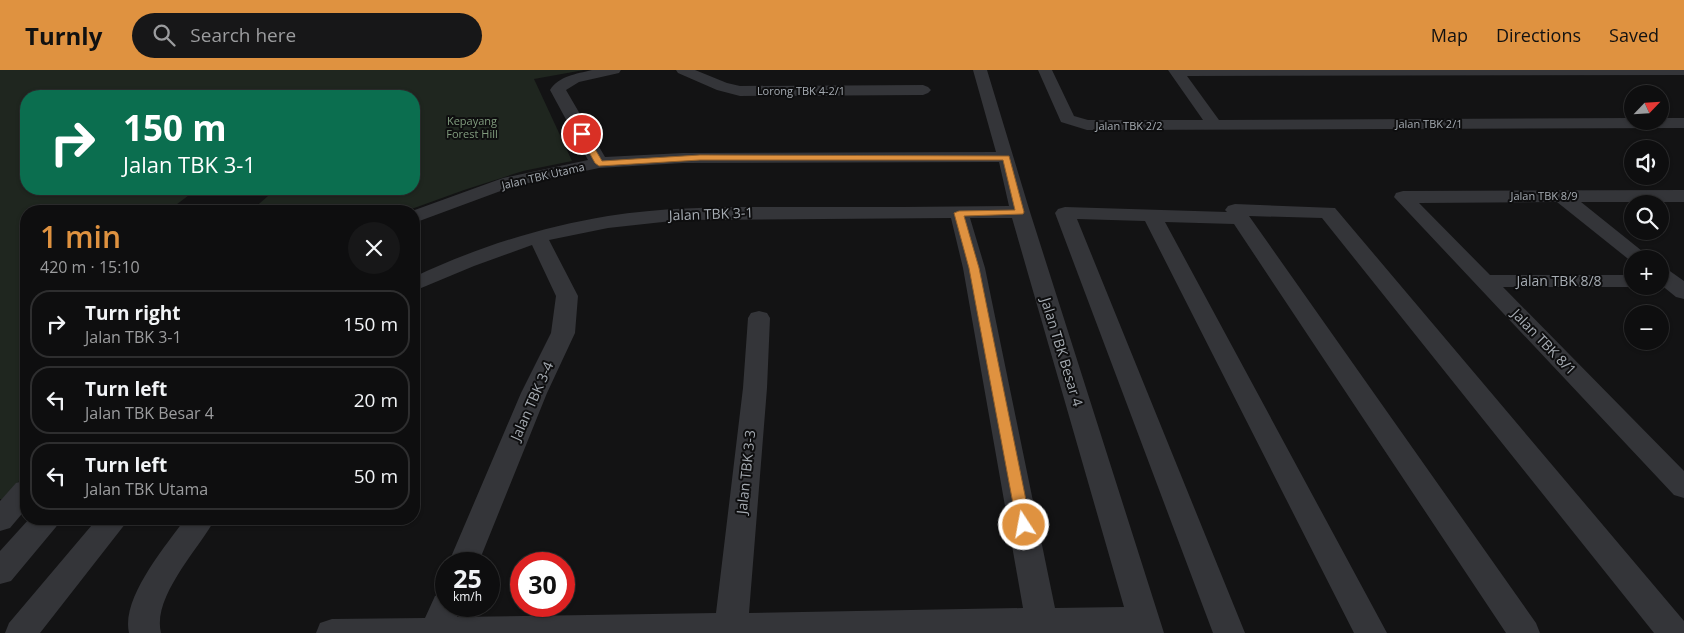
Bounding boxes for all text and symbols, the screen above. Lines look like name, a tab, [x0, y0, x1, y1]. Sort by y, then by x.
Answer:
search box	[132, 13, 482, 58]
text: Turnly	[25, 19, 102, 52]
icon: search	[150, 21, 178, 49]
text: Search here	[190, 22, 296, 48]
text: Map	[1431, 23, 1468, 47]
text: Directions	[1496, 23, 1581, 47]
text: Saved	[1609, 23, 1659, 47]
street label: Lorong TBK 4-2/1	[757, 83, 845, 98]
north arrow	[1624, 85, 1669, 130]
map controls	[1624, 85, 1669, 350]
text: 150 m	[123, 104, 227, 151]
icon: right	[40, 110, 105, 175]
park label: Kepayang Forest Hill	[446, 113, 498, 141]
pin	[561, 113, 603, 155]
street label: Jalan TBK 2/1	[1395, 116, 1462, 131]
street label: Jalan TBK 2/2	[1095, 118, 1162, 133]
icon: arrive	[568, 120, 596, 148]
button: sound	[1624, 140, 1669, 185]
text: Jalan TBK 3-1	[123, 149, 256, 179]
street label: Jalan TBK Utama	[499, 159, 586, 193]
street label: Jalan TBK 8/9	[1510, 188, 1577, 203]
button: search	[1624, 195, 1669, 240]
street label: Jalan TBK 3-1	[666, 203, 754, 225]
text: 1 min	[40, 216, 121, 257]
button: close	[348, 222, 400, 274]
button: +	[1624, 250, 1669, 295]
text: 420 m · 15:10	[40, 256, 140, 278]
street label: Jalan TBK 8/8	[1514, 271, 1602, 290]
street label: Jalan TBK Besar 4	[1036, 293, 1088, 409]
text: Turn right	[85, 300, 180, 326]
street label: Jalan TBK 8/1	[1507, 303, 1581, 379]
button: −	[1624, 305, 1669, 350]
icon: right	[42, 310, 70, 338]
text: 150 m	[343, 311, 398, 337]
text: Jalan TBK 3-1	[85, 326, 182, 348]
street label: Jalan TBK 3-4	[505, 358, 557, 445]
text: Turn left	[85, 376, 167, 402]
icon: left	[42, 386, 70, 414]
text: 20 m	[354, 387, 398, 413]
text: Jalan TBK Besar 4	[85, 402, 214, 424]
street label: Jalan TBK 3-3	[731, 429, 759, 517]
text: Turn left	[85, 452, 167, 478]
icon: left	[42, 462, 70, 490]
text: 50 m	[354, 463, 398, 489]
text: Jalan TBK Utama	[85, 478, 208, 500]
position arrow	[997, 498, 1049, 550]
speed limit sign: 30	[510, 552, 575, 617]
text: 25	[453, 561, 482, 595]
text: km/h	[453, 588, 482, 605]

